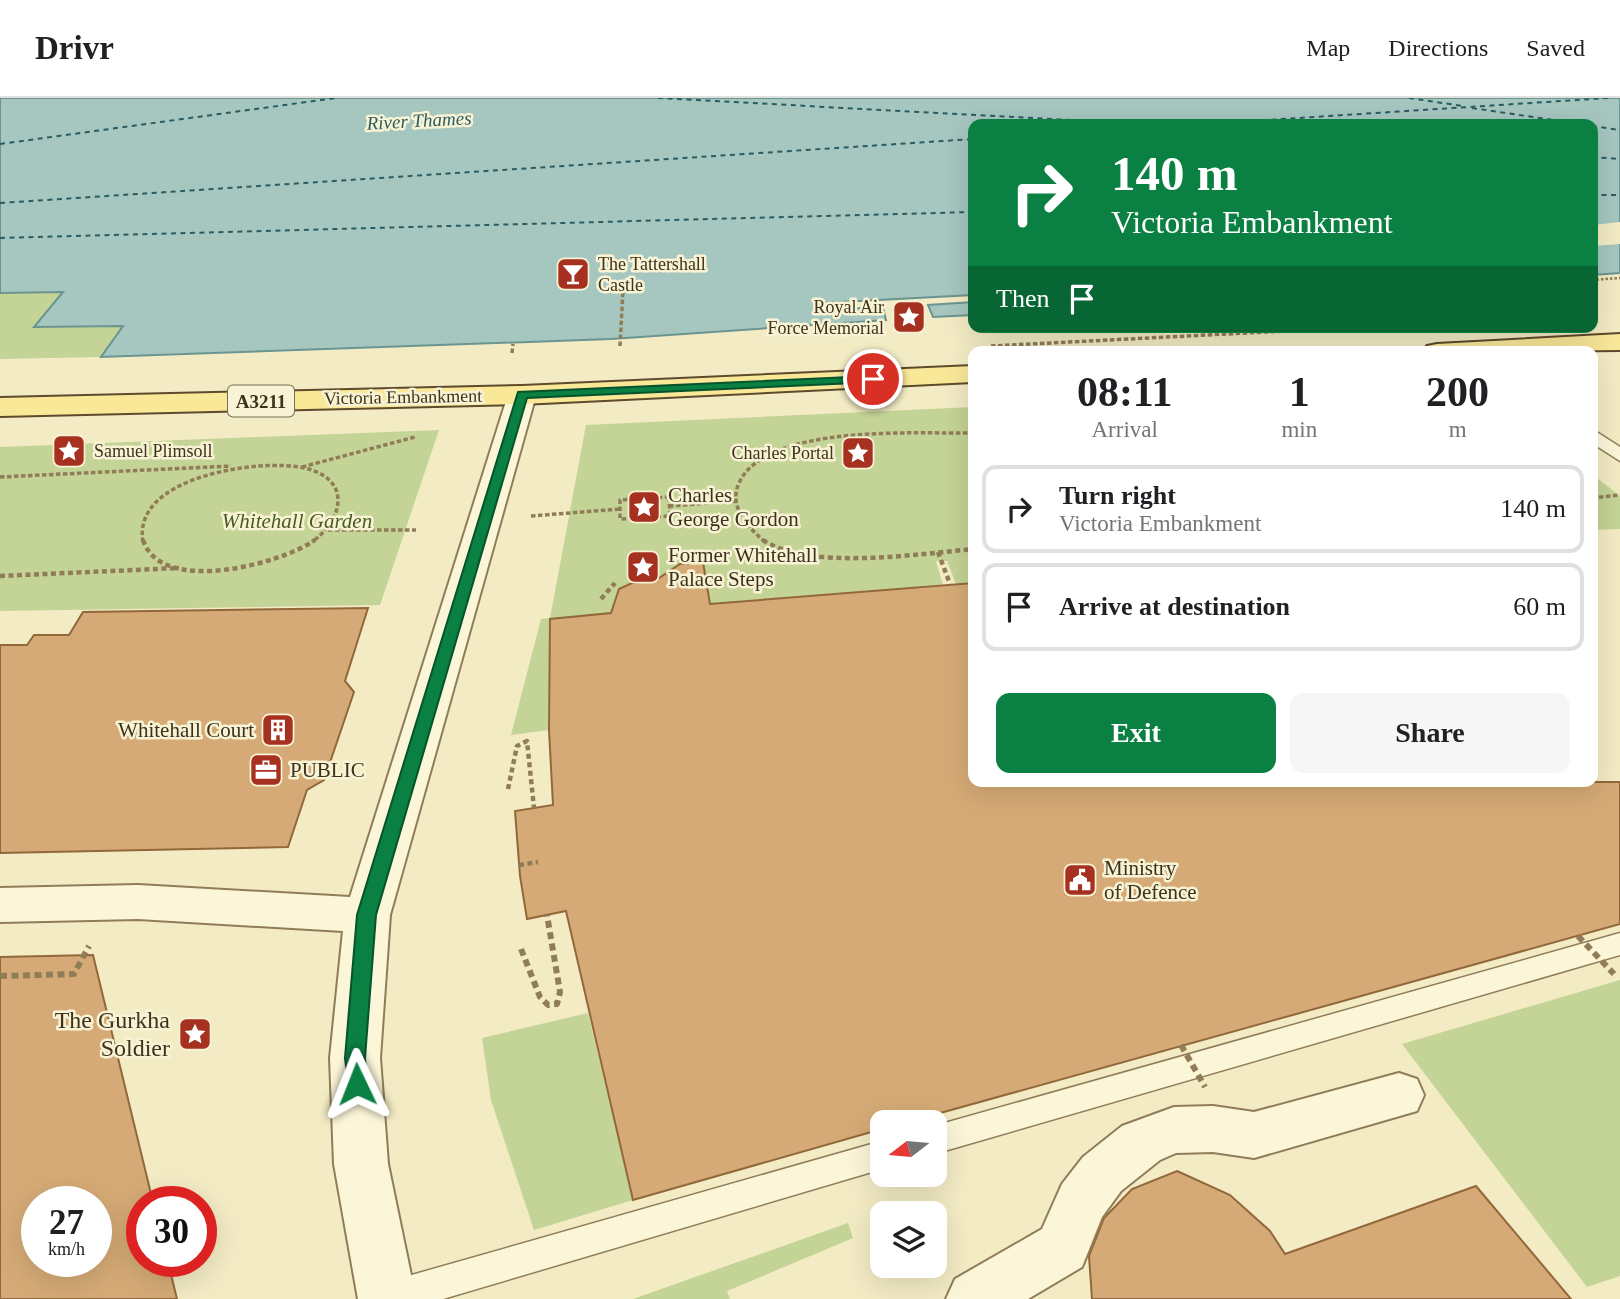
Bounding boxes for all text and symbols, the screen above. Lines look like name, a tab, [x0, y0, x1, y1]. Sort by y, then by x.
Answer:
text: Drivr	[35, 30, 114, 66]
text: Map	[1306, 35, 1350, 61]
text: Directions	[1388, 35, 1488, 61]
text: Saved	[1526, 35, 1585, 61]
water label: River Thames	[365, 107, 472, 134]
text: 140 m	[1111, 146, 1238, 201]
icon: right	[996, 147, 1087, 238]
text: Victoria Embankment	[1111, 204, 1393, 240]
place label: The Tattershall Castle	[598, 254, 706, 295]
bar icon: The Tattershall Castle	[554, 255, 592, 293]
icon: arrive	[1063, 280, 1101, 318]
text: Then	[996, 284, 1049, 313]
place label: Royal Air Force Memorial	[768, 297, 884, 338]
place icon: Royal Air Force Memorial	[890, 298, 928, 336]
pin	[843, 349, 903, 409]
icon: arrive	[854, 360, 892, 398]
text: 08:11	[1077, 369, 1173, 415]
text: 1	[1289, 369, 1310, 415]
text: 200	[1426, 369, 1489, 415]
road number: A3211	[228, 386, 294, 416]
street label: Victoria Embankment	[324, 386, 482, 408]
text: Arrival	[1092, 417, 1158, 442]
text: min	[1281, 417, 1317, 442]
text: m	[1449, 417, 1467, 442]
place icon: Samuel Plimsoll	[50, 432, 88, 470]
place icon: Charles Portal	[839, 434, 877, 472]
place label: Samuel Plimsoll	[94, 441, 213, 461]
place label: Charles Portal	[732, 443, 834, 463]
text: Turn right	[1059, 481, 1176, 510]
place label: Charles George Gordon	[668, 483, 799, 531]
place icon: Charles George Gordon	[625, 488, 663, 526]
icon: right	[1000, 490, 1038, 528]
text: 140 m	[1500, 494, 1566, 523]
park label: Whitehall Garden	[222, 509, 372, 533]
text: Victoria Embankment	[1059, 511, 1261, 536]
place label: Former Whitehall Palace Steps	[668, 543, 818, 591]
place icon: Former Whitehall Palace Steps	[624, 548, 662, 586]
icon: arrive	[1000, 588, 1038, 626]
text: Arrive at destination	[1059, 592, 1290, 621]
text: 60 m	[1513, 592, 1566, 621]
button: Exit	[996, 693, 1276, 773]
button: Share	[1290, 693, 1570, 773]
building icon: Whitehall Court	[259, 711, 297, 749]
place label: Whitehall Court	[118, 718, 254, 742]
office icon: PUBLIC	[247, 751, 285, 789]
place label: PUBLIC	[290, 758, 365, 782]
place label: Ministry of Defence	[1104, 856, 1197, 904]
public building icon: Ministry of Defence	[1061, 861, 1099, 899]
place label: The Gurkha Soldier	[55, 1007, 170, 1061]
place icon: The Gurkha Soldier	[176, 1015, 214, 1053]
position arrow	[320, 1047, 394, 1121]
north arrow	[870, 1110, 947, 1186]
map controls	[870, 1110, 947, 1278]
speed limit sign: 30	[126, 1186, 217, 1277]
button: layers	[870, 1201, 947, 1278]
text: 27	[49, 1203, 84, 1242]
text: km/h	[48, 1239, 85, 1259]

